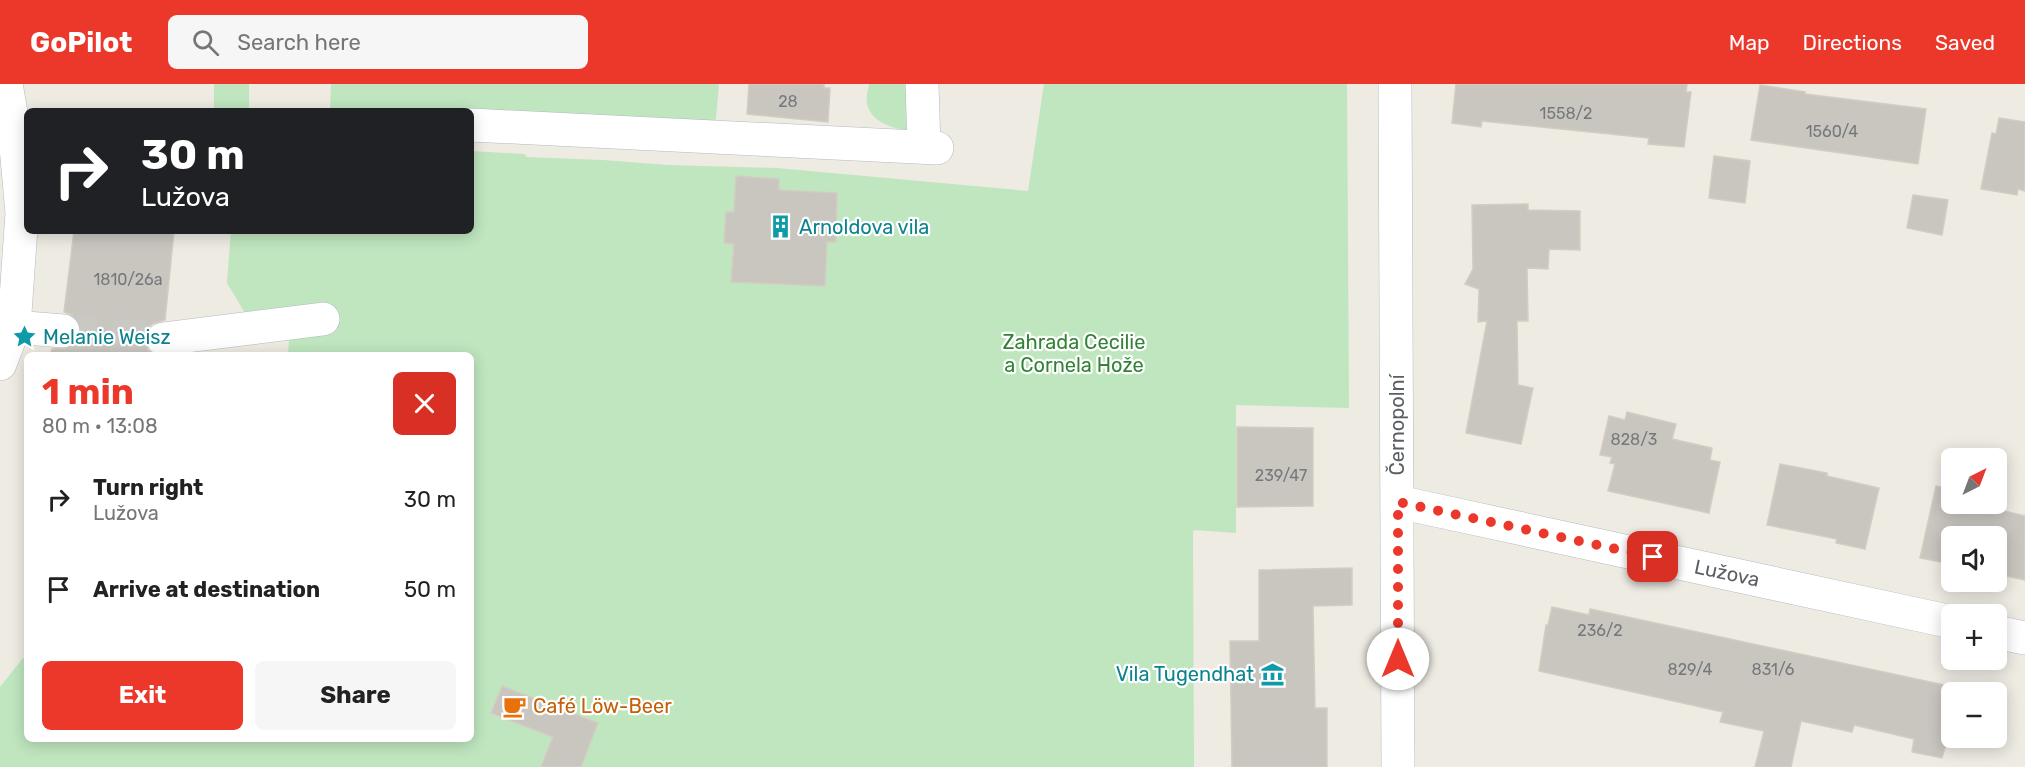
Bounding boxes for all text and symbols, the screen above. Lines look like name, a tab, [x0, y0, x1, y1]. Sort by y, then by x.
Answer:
search box	[168, 15, 588, 69]
text: GoPilot	[30, 26, 132, 59]
icon: search	[189, 26, 222, 59]
text: Search here	[237, 29, 361, 56]
text: Map	[1729, 30, 1770, 55]
text: Directions	[1803, 30, 1902, 55]
text: Saved	[1935, 30, 1995, 55]
house number: 28	[778, 92, 798, 111]
house number: 1558/2	[1540, 104, 1592, 123]
house number: 1560/4	[1806, 122, 1858, 141]
text: 30 m	[141, 130, 245, 180]
icon: right	[42, 132, 120, 210]
text: Lužova	[141, 181, 230, 213]
building icon: Arnoldova vila	[768, 214, 794, 240]
place label: Arnoldova vila	[799, 215, 929, 239]
house number: 1810/26a	[93, 270, 163, 289]
place icon: Melanie Weisz	[12, 324, 38, 350]
place label: Melanie Weisz	[43, 325, 171, 349]
park label: Zahrada Cecilie a Cornela Hože	[1003, 330, 1145, 377]
text: 1 min	[42, 370, 134, 413]
button: close	[393, 372, 456, 435]
street label: Černopolní	[1385, 373, 1409, 475]
text: 80 m · 13:08	[42, 414, 158, 438]
house number: 828/3	[1610, 430, 1658, 449]
north arrow	[1941, 448, 2007, 514]
map controls	[1941, 448, 2007, 748]
house number: 239/47	[1255, 466, 1307, 485]
text: Turn right	[93, 474, 203, 501]
icon: right	[42, 483, 75, 516]
text: 30 m	[404, 486, 456, 513]
text: Lužova	[93, 501, 159, 525]
button: sound	[1941, 526, 2007, 592]
pin	[1627, 531, 1678, 582]
icon: arrive	[1636, 540, 1669, 573]
street label: Lužova	[1692, 554, 1762, 592]
icon: arrive	[42, 573, 75, 606]
text: Arrive at destination	[93, 576, 320, 603]
text: 50 m	[404, 576, 456, 603]
button: +	[1941, 604, 2007, 670]
house number: 236/2	[1577, 621, 1623, 640]
position arrow	[1366, 627, 1430, 691]
house number: 829/4	[1668, 660, 1713, 679]
house number: 831/6	[1752, 660, 1795, 679]
button: Exit	[42, 661, 243, 730]
button: Share	[255, 661, 456, 730]
museum icon: Vila Tugendhat	[1259, 661, 1285, 687]
place label: Vila Tugendhat	[1116, 662, 1254, 686]
button: −	[1941, 682, 2007, 748]
cafe icon: Café Löw-Beer	[502, 693, 528, 719]
place label: Café Löw-Beer	[533, 694, 672, 718]

